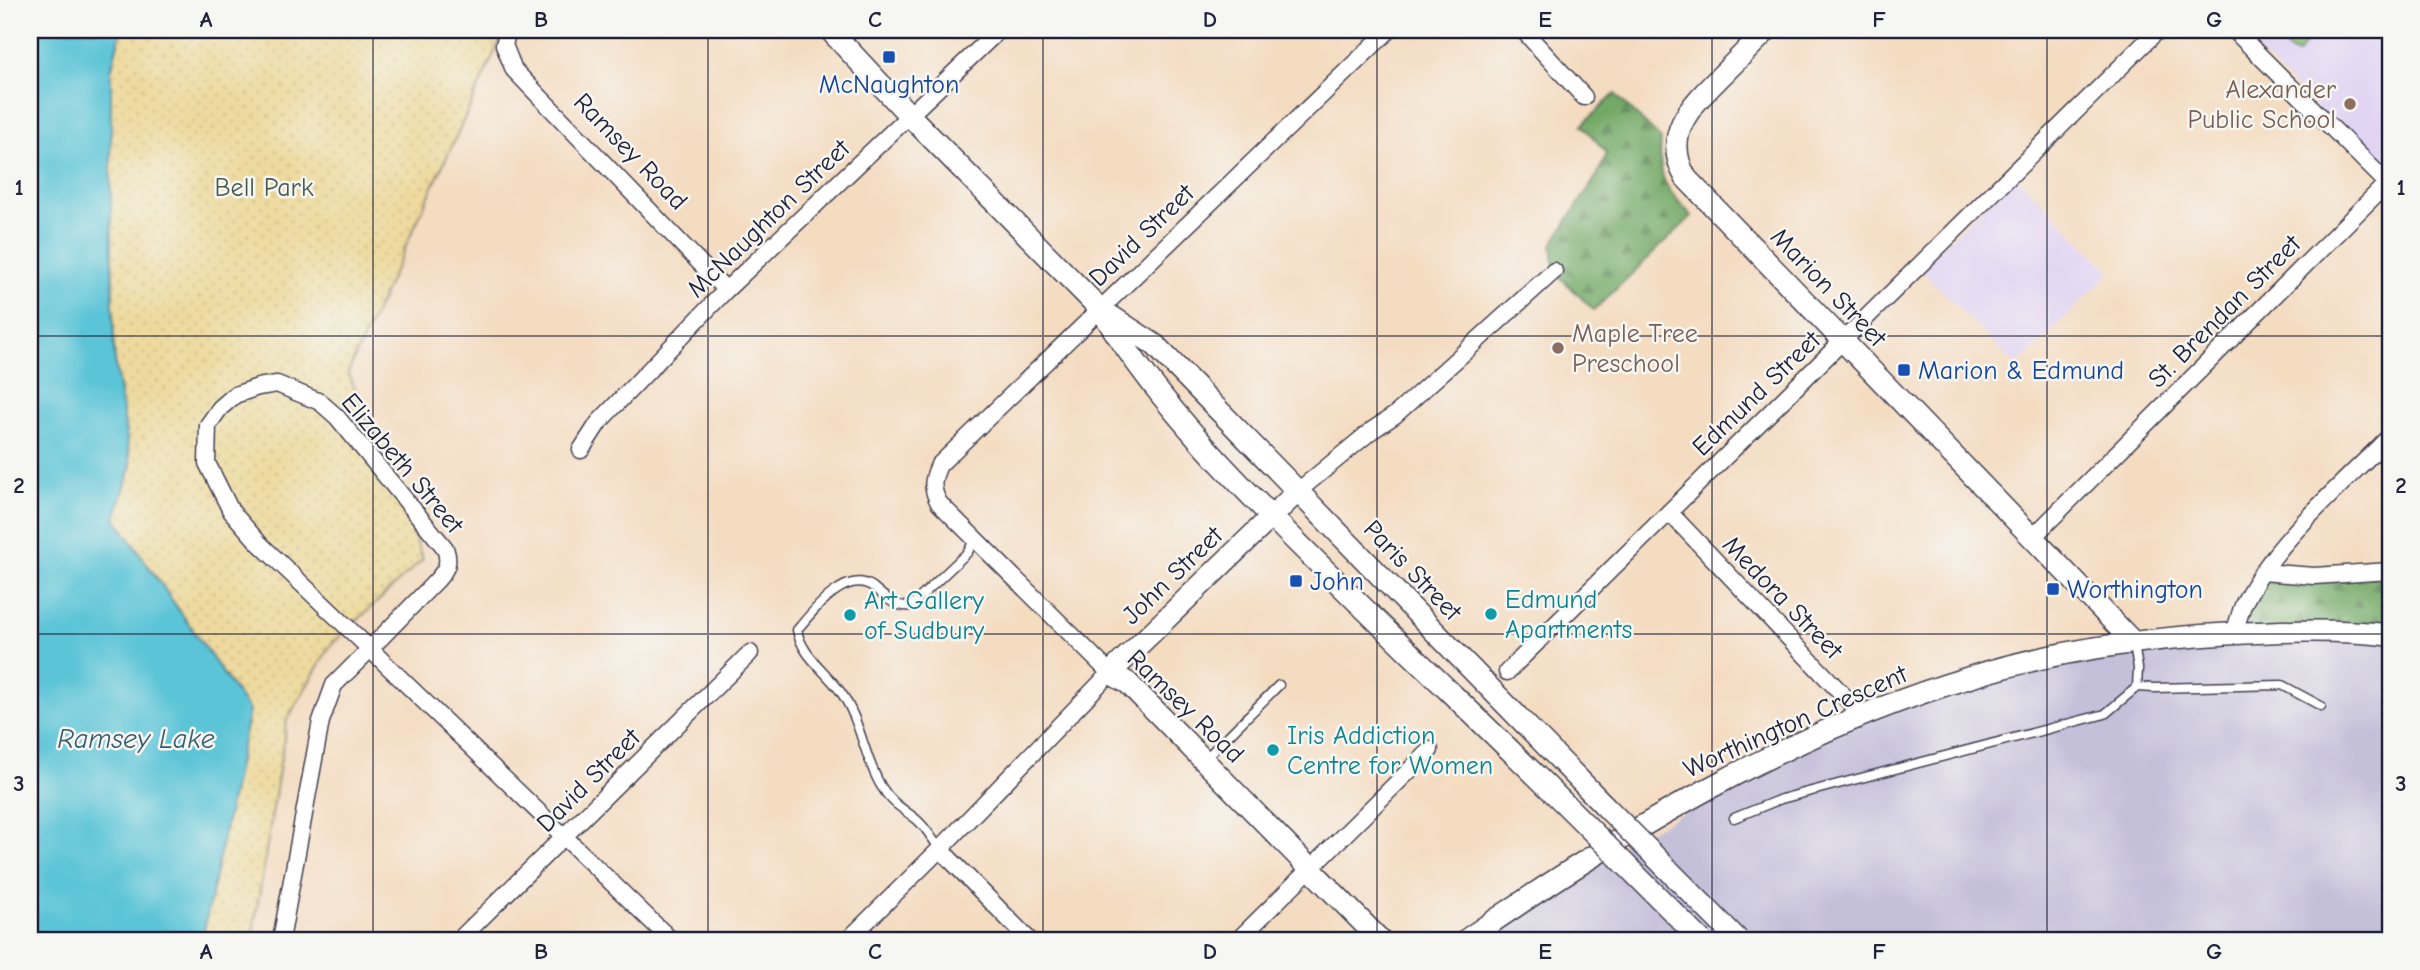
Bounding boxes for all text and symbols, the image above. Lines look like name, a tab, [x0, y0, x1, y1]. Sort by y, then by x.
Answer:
text: A	[200, 6, 213, 33]
text: B	[534, 6, 548, 33]
text: C	[868, 6, 882, 33]
text: D	[1203, 6, 1217, 33]
text: E	[1538, 6, 1552, 33]
text: F	[1872, 6, 1886, 33]
text: G	[2206, 6, 2222, 33]
marker: McNaughton	[881, 49, 897, 65]
place label: McNaughton	[819, 70, 959, 100]
place label: Alexander Public School	[2187, 75, 2337, 135]
street label: Ramsey Road	[567, 87, 693, 216]
marker: Alexander Public School	[2342, 96, 2358, 112]
street label: McNaughton Street	[681, 132, 857, 304]
park label: Bell Park	[214, 173, 314, 203]
text: 1	[14, 174, 24, 201]
text: 1	[2396, 174, 2406, 201]
street label: David Street	[1083, 177, 1201, 293]
street label: Marion Street	[1764, 222, 1893, 354]
street label: St. Brendan Street	[2142, 228, 2308, 394]
place label: Maple Tree Preschool	[1572, 319, 1698, 379]
street label: Edmund Street	[1686, 324, 1828, 462]
marker: Maple Tree Preschool	[1550, 340, 1566, 356]
place label: Marion & Edmund	[1918, 356, 2124, 386]
marker: Marion & Edmund	[1896, 362, 1912, 378]
street label: Elizabeth Street	[335, 388, 470, 541]
text: 2	[13, 472, 25, 499]
text: 2	[2395, 472, 2407, 499]
street label: Paris Street	[1357, 514, 1469, 628]
street label: John Street	[1116, 519, 1230, 631]
street label: Medora Street	[1716, 530, 1850, 667]
place label: John	[1310, 567, 1364, 597]
marker: John	[1288, 573, 1304, 589]
place label: Worthington	[2067, 575, 2203, 605]
marker: Worthington	[2045, 581, 2061, 597]
place label: Edmund Apartments	[1505, 585, 1632, 645]
place label: Art Gallery of Sudbury	[864, 586, 985, 646]
marker: Edmund Apartments	[1483, 606, 1499, 622]
marker: Art Gallery of Sudbury	[842, 607, 858, 623]
street label: Ramsey Road	[1121, 644, 1250, 770]
street label: Worthington Crescent	[1679, 658, 1913, 785]
place label: Iris Addiction Centre for Women	[1287, 721, 1493, 781]
street label: David Street	[531, 722, 648, 839]
water label: Ramsey Lake	[57, 723, 215, 755]
marker: Iris Addiction Centre for Women	[1265, 742, 1281, 758]
text: 3	[13, 770, 25, 797]
text: 3	[2395, 770, 2407, 797]
text: A	[200, 938, 213, 965]
text: B	[534, 938, 548, 965]
text: C	[868, 938, 882, 965]
text: D	[1203, 938, 1217, 965]
text: E	[1538, 938, 1552, 965]
text: F	[1872, 938, 1886, 965]
text: G	[2206, 938, 2222, 965]

